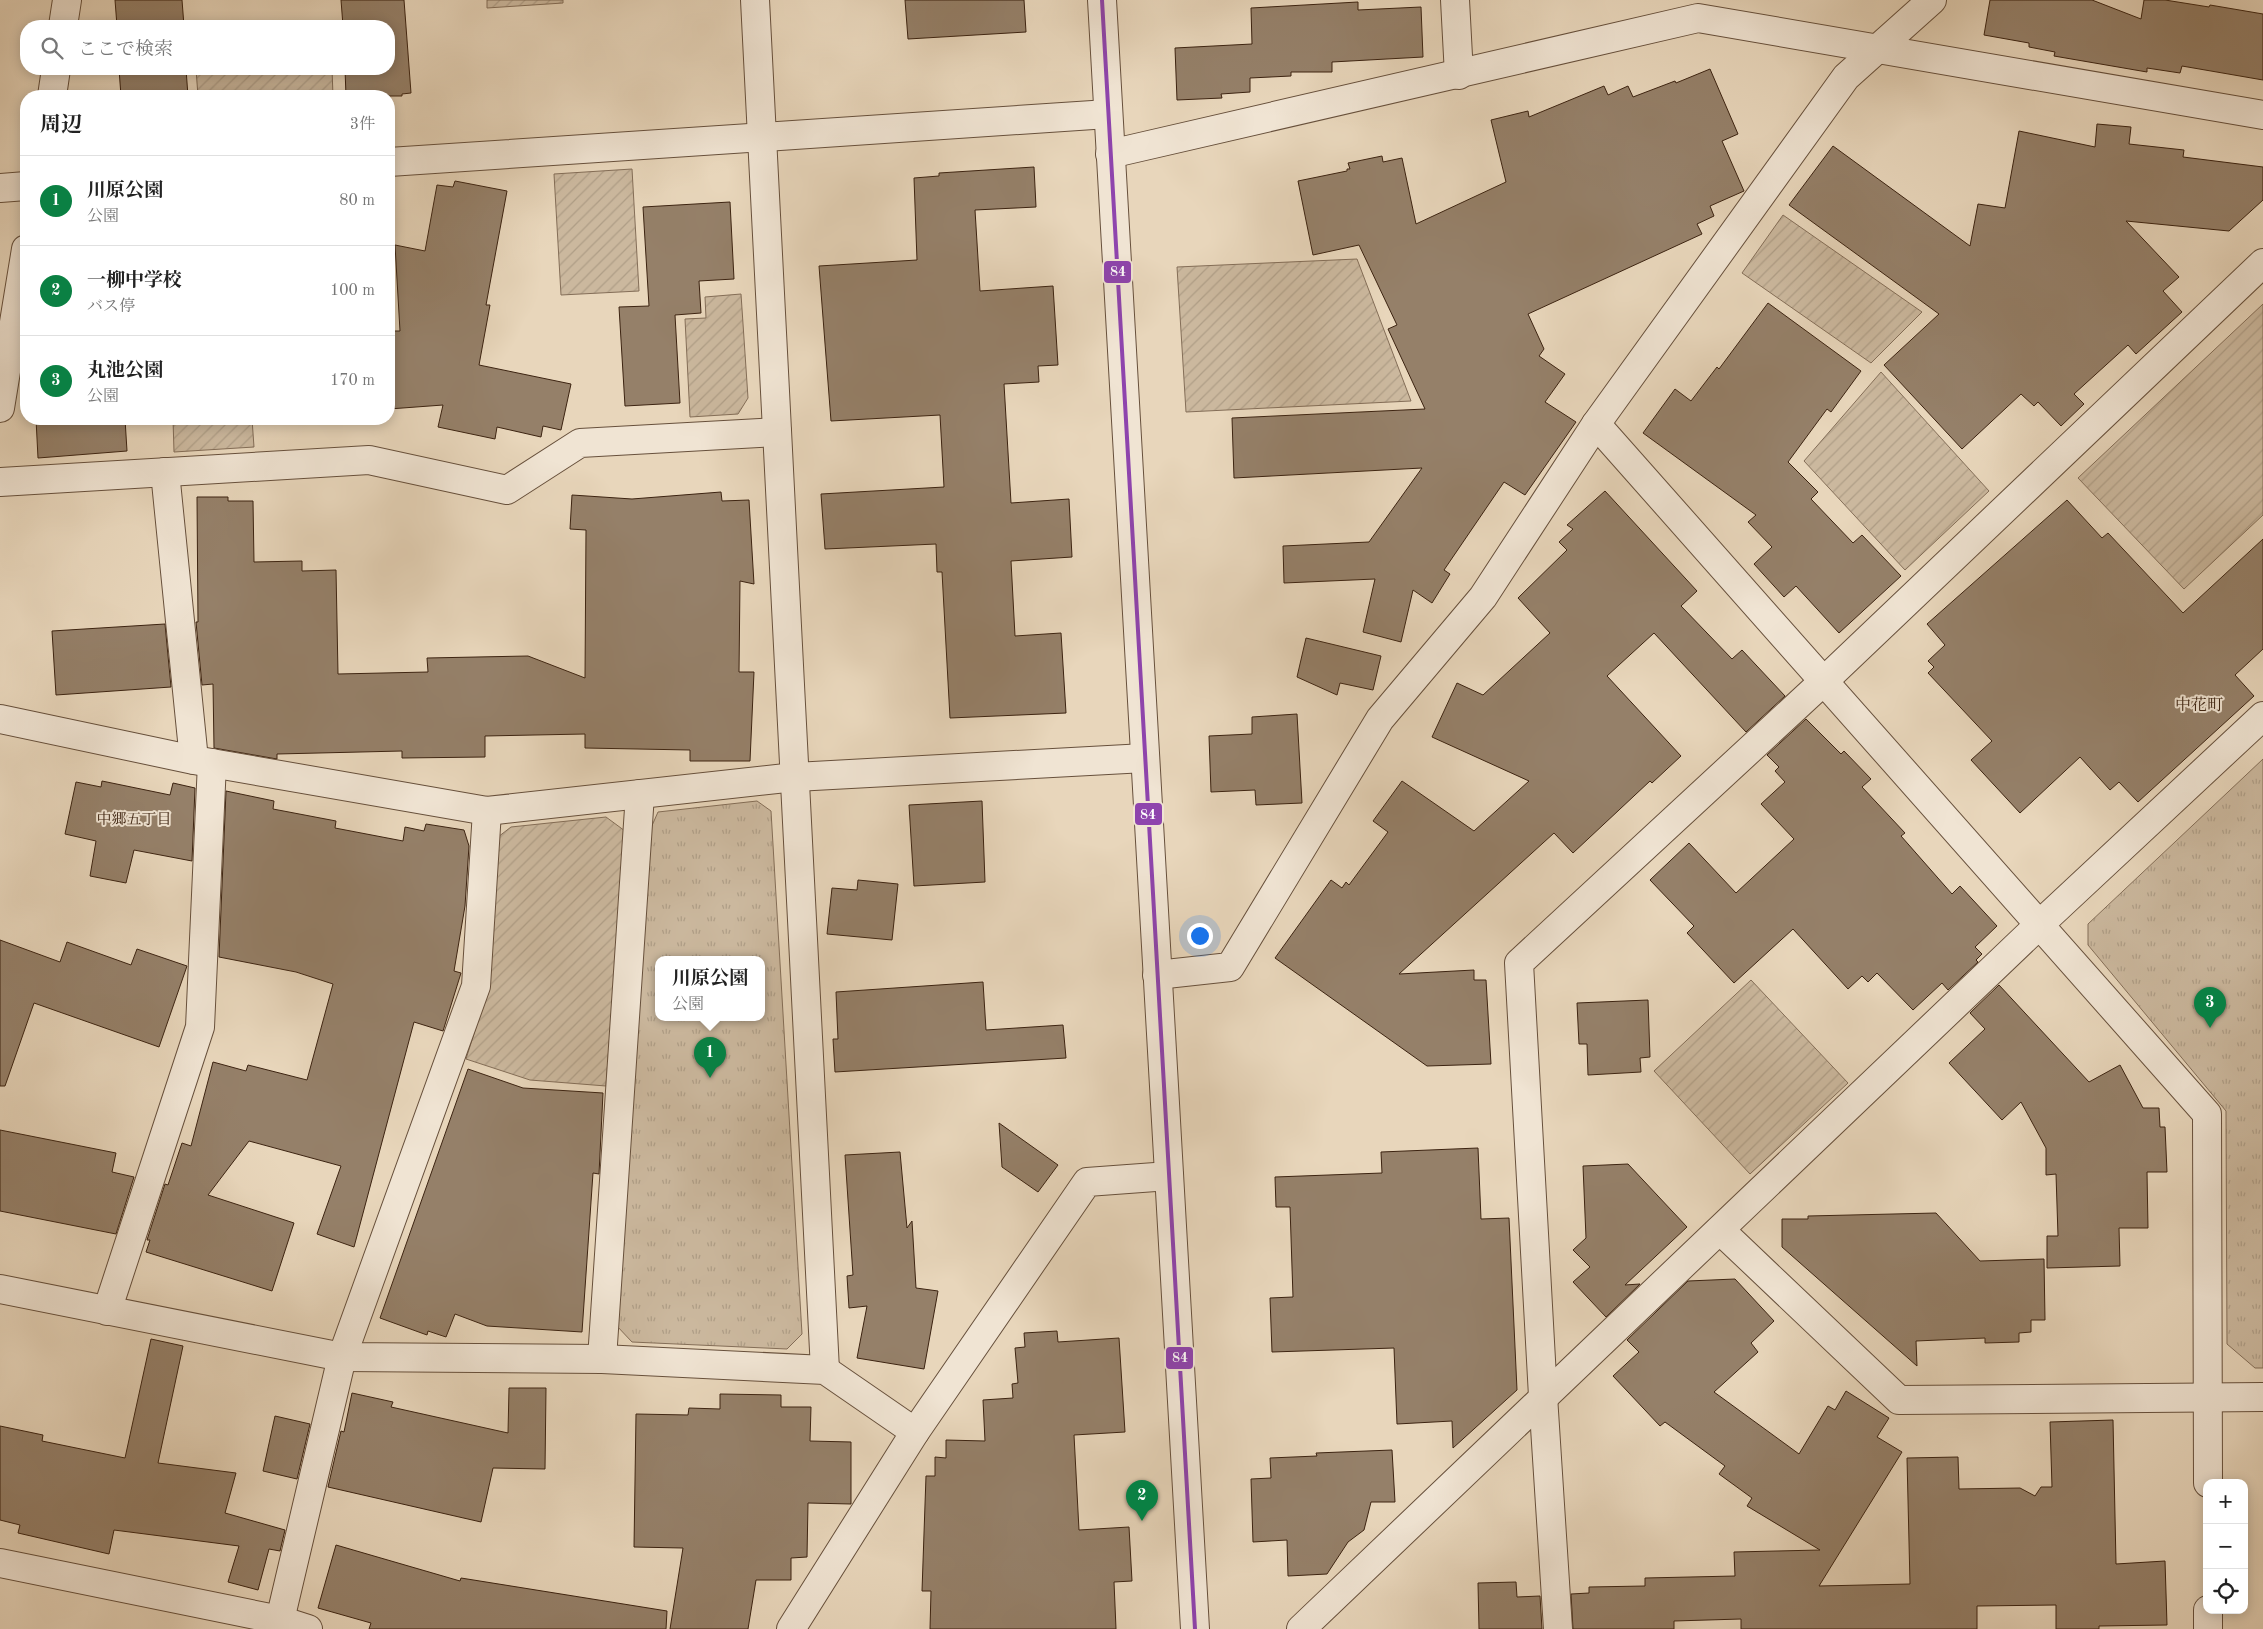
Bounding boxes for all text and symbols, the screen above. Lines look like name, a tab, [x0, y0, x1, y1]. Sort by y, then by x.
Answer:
search box	[20, 20, 395, 75]
icon: search	[38, 34, 66, 62]
text: ここで検索	[78, 41, 173, 60]
text: 周辺	[40, 115, 82, 136]
text: 3件	[350, 117, 375, 133]
text: 川原公園	[87, 182, 163, 201]
text: 1	[51, 193, 61, 209]
text: 80 m	[339, 193, 375, 209]
text: 公園	[87, 209, 119, 225]
line badge: 84	[1103, 260, 1132, 284]
text: 84	[1110, 265, 1126, 279]
text: 一柳中学校	[87, 272, 182, 291]
text: 2	[51, 283, 61, 299]
text: 100 m	[330, 283, 375, 299]
text: バス停	[87, 299, 135, 315]
text: 丸池公園	[87, 362, 163, 381]
text: 3	[51, 373, 61, 389]
text: 170 m	[330, 373, 375, 389]
text: 公園	[87, 389, 119, 405]
district label: 中花町	[2175, 696, 2223, 714]
line badge: 84	[1134, 802, 1163, 826]
text: 84	[1140, 808, 1156, 822]
district label: 中郷五丁目	[96, 811, 172, 828]
your location	[1187, 923, 1213, 949]
popup	[655, 956, 765, 1021]
text: 川原公園	[672, 970, 748, 989]
pin: 3	[2194, 987, 2226, 1028]
text: 公園	[672, 997, 704, 1013]
pin: 1	[694, 1037, 726, 1078]
line badge: 84	[1165, 1346, 1194, 1370]
text: 84	[1172, 1351, 1188, 1365]
map controls	[2203, 1479, 2248, 1614]
button: +	[2203, 1479, 2248, 1524]
pin: 2	[1126, 1480, 1158, 1521]
button: −	[2203, 1524, 2248, 1569]
button: locate	[2203, 1569, 2248, 1614]

